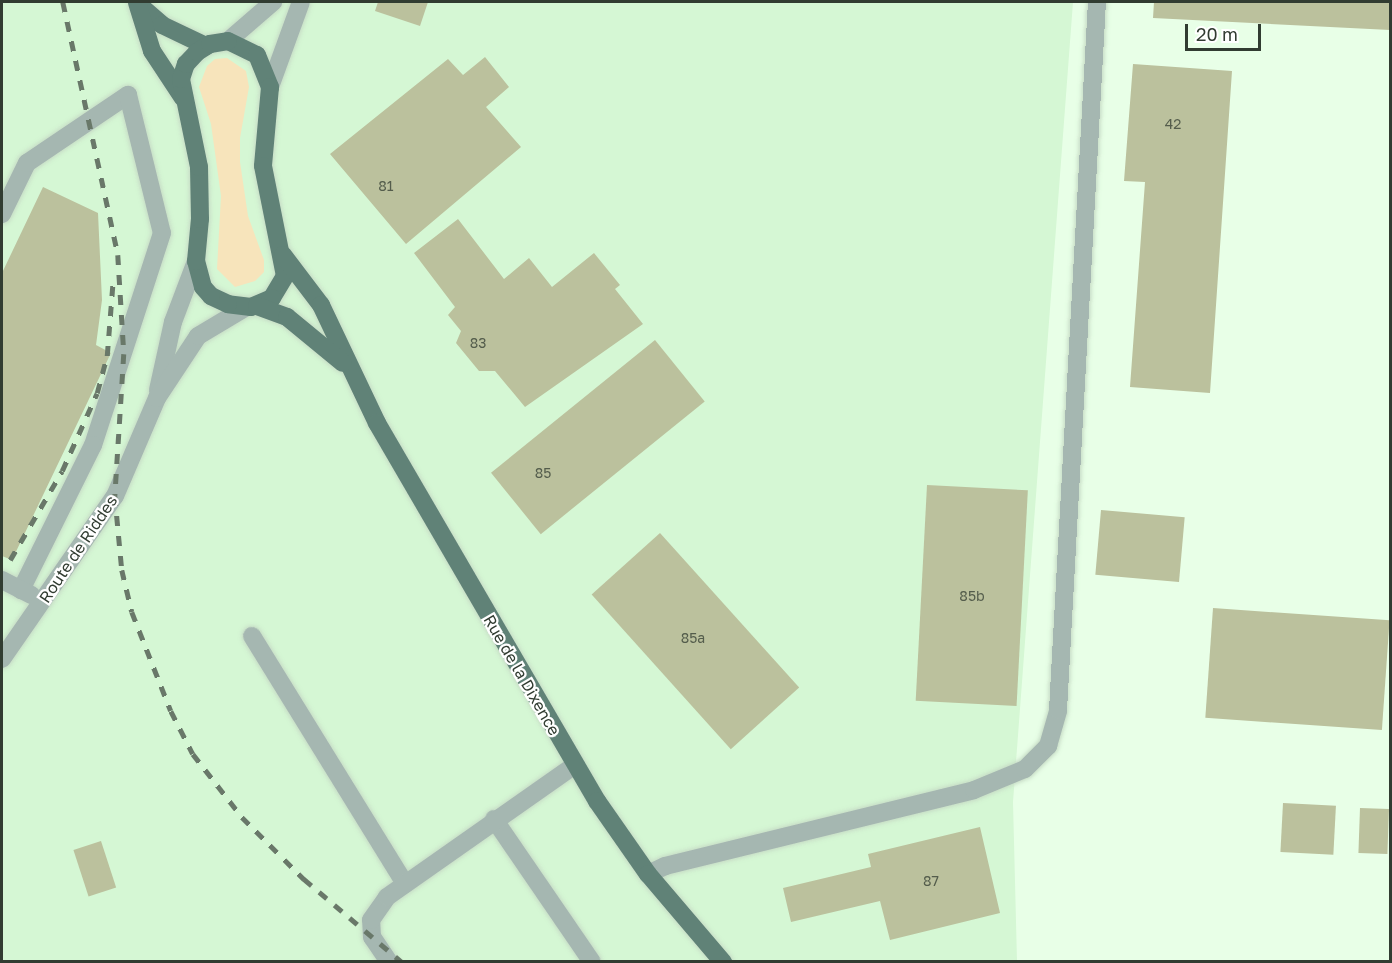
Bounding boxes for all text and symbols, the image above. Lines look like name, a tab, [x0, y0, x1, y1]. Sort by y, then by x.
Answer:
scale bar	[1188, 12, 1264, 50]
text: 20 m	[1196, 23, 1238, 45]
house number: 42	[1165, 116, 1181, 132]
house number: 81	[378, 178, 394, 194]
house number: 83	[470, 335, 486, 351]
house number: 85	[535, 465, 551, 481]
street label: Route de Riddes	[35, 492, 121, 606]
house number: 85b	[959, 588, 985, 604]
street label: Rue de la Dixence	[480, 611, 564, 739]
house number: 85a	[681, 630, 705, 646]
house number: 87	[923, 873, 939, 889]

